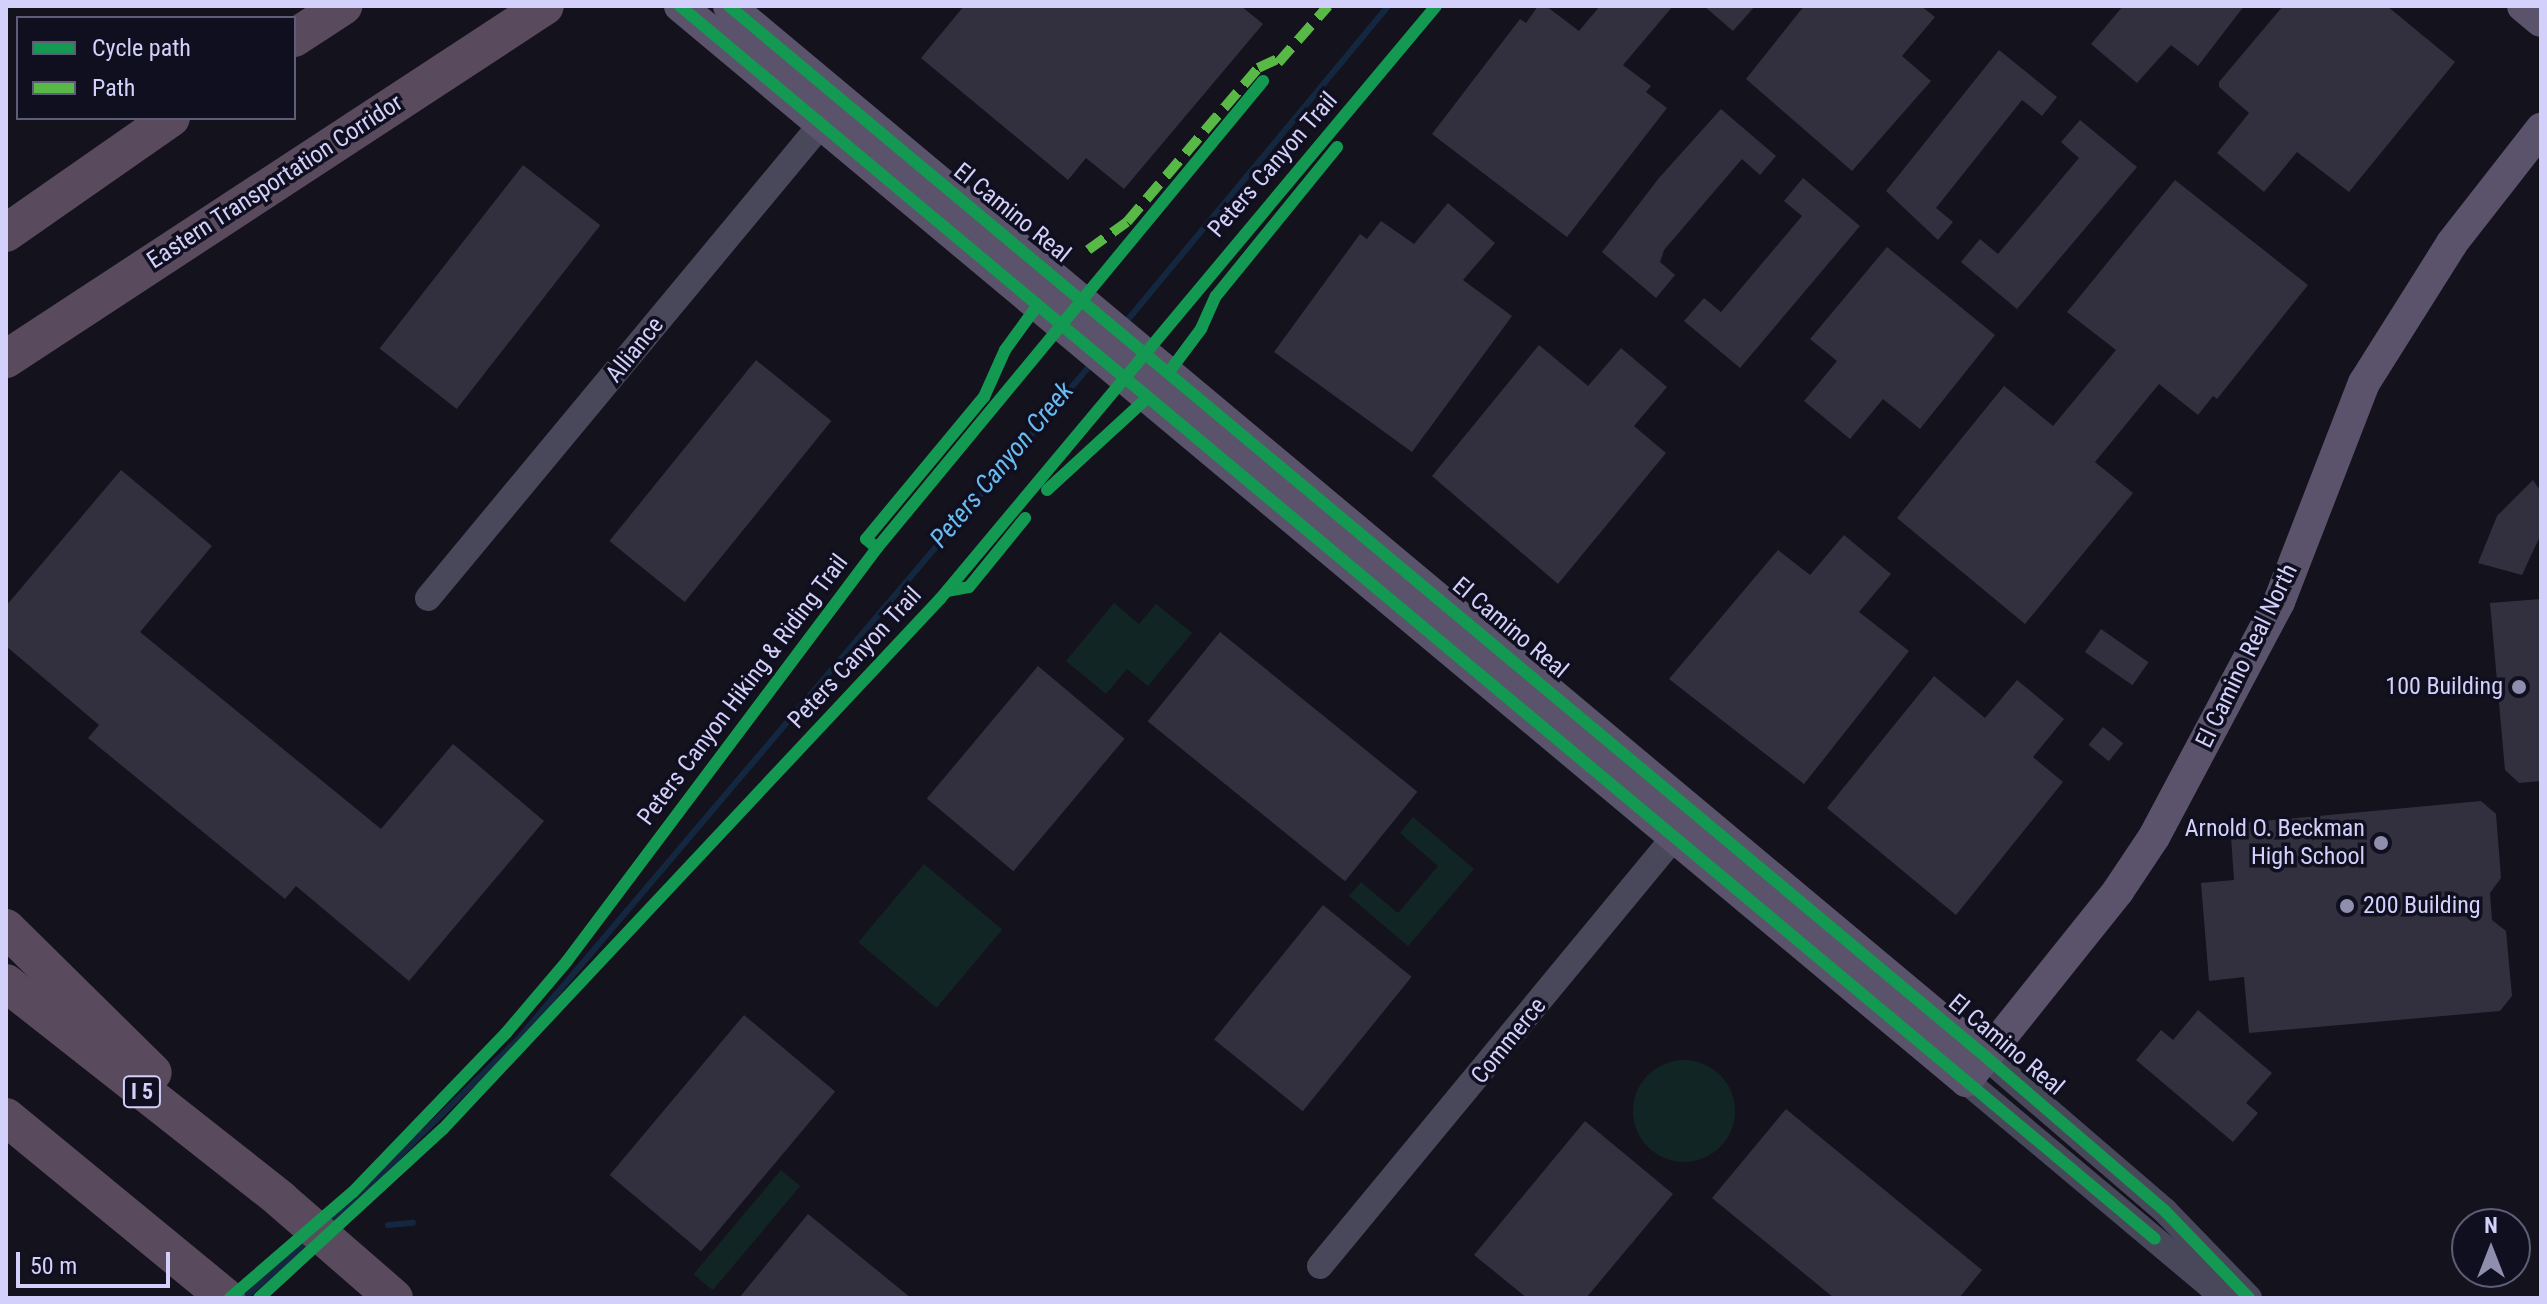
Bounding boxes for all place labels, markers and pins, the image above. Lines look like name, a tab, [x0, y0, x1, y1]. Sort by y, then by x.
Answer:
place label: 100 Building	[2385, 673, 2503, 701]
marker: 100 Building	[2510, 678, 2528, 696]
place label: Arnold O. Beckman High School	[2185, 815, 2365, 871]
marker: Arnold O. Beckman High School	[2372, 834, 2390, 852]
place label: 200 Building	[2363, 892, 2481, 920]
marker: 200 Building	[2338, 897, 2356, 915]

